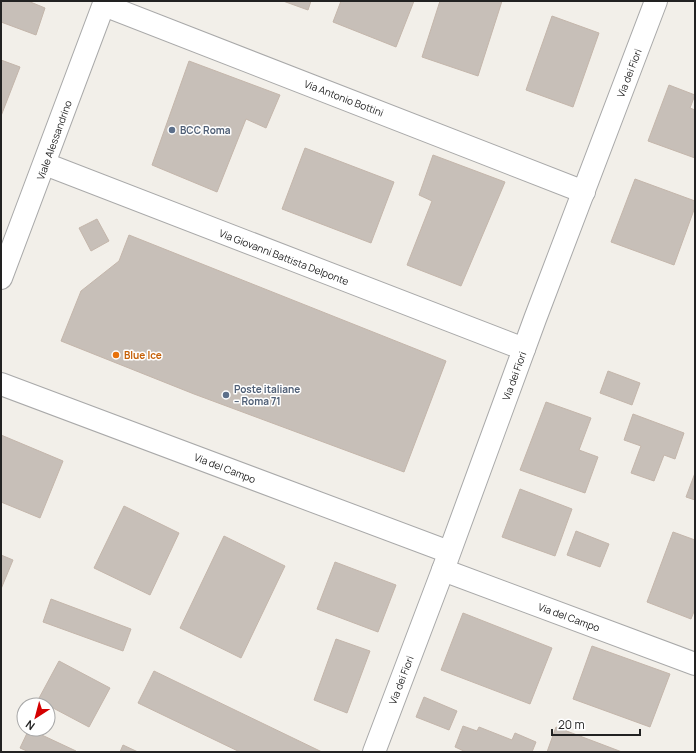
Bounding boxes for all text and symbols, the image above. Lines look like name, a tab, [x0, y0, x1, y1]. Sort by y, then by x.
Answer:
street label: Via dei Fiori	[613, 47, 645, 99]
street label: Via Antonio Bottini	[302, 76, 386, 120]
street label: Viale Alessandrino	[33, 98, 75, 182]
place label: BCC Roma	[180, 123, 231, 137]
marker: BCC Roma	[167, 125, 177, 135]
street label: Via Giovanni Battista Delponte	[217, 226, 351, 288]
place label: Blue Ice	[124, 348, 162, 362]
marker: Blue Ice	[111, 350, 121, 360]
street label: Via dei Fiori	[499, 350, 529, 402]
place label: Poste italiane – Roma 71	[234, 382, 300, 408]
marker: Poste italiane – Roma 71	[221, 390, 231, 400]
street label: Via del Campo	[192, 450, 258, 486]
street label: Via del Campo	[536, 599, 602, 635]
street label: Via dei Fiori	[385, 654, 417, 706]
north arrow	[16, 697, 56, 737]
scale bar	[552, 711, 640, 737]
text: 20 m	[558, 716, 585, 733]
text: N	[22, 717, 37, 734]

